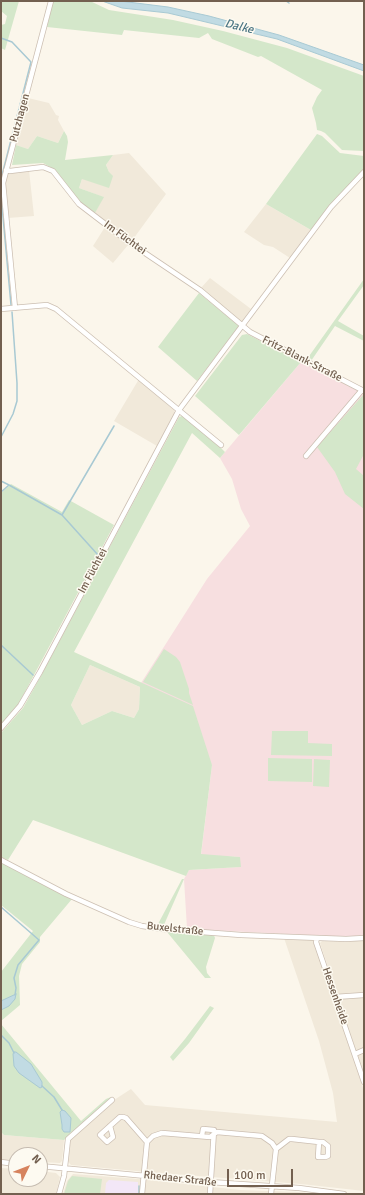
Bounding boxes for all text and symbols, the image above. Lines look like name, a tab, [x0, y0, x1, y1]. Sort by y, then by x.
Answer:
water label: Dalke	[223, 16, 255, 38]
street label: Putzhagen	[7, 92, 33, 144]
street label: Im Füchtei	[101, 218, 149, 258]
street label: Fritz-Blank-Straße	[260, 333, 344, 385]
street label: Im Füchtei	[76, 546, 110, 596]
street label: Buxelstraße	[146, 919, 204, 939]
street label: Hessenheide	[319, 966, 351, 1026]
north arrow	[8, 1147, 48, 1187]
text: N	[29, 1152, 44, 1166]
scale bar	[229, 1161, 295, 1187]
text: 100 m	[234, 1168, 266, 1183]
street label: Rhedaer Straße	[143, 1169, 217, 1189]

